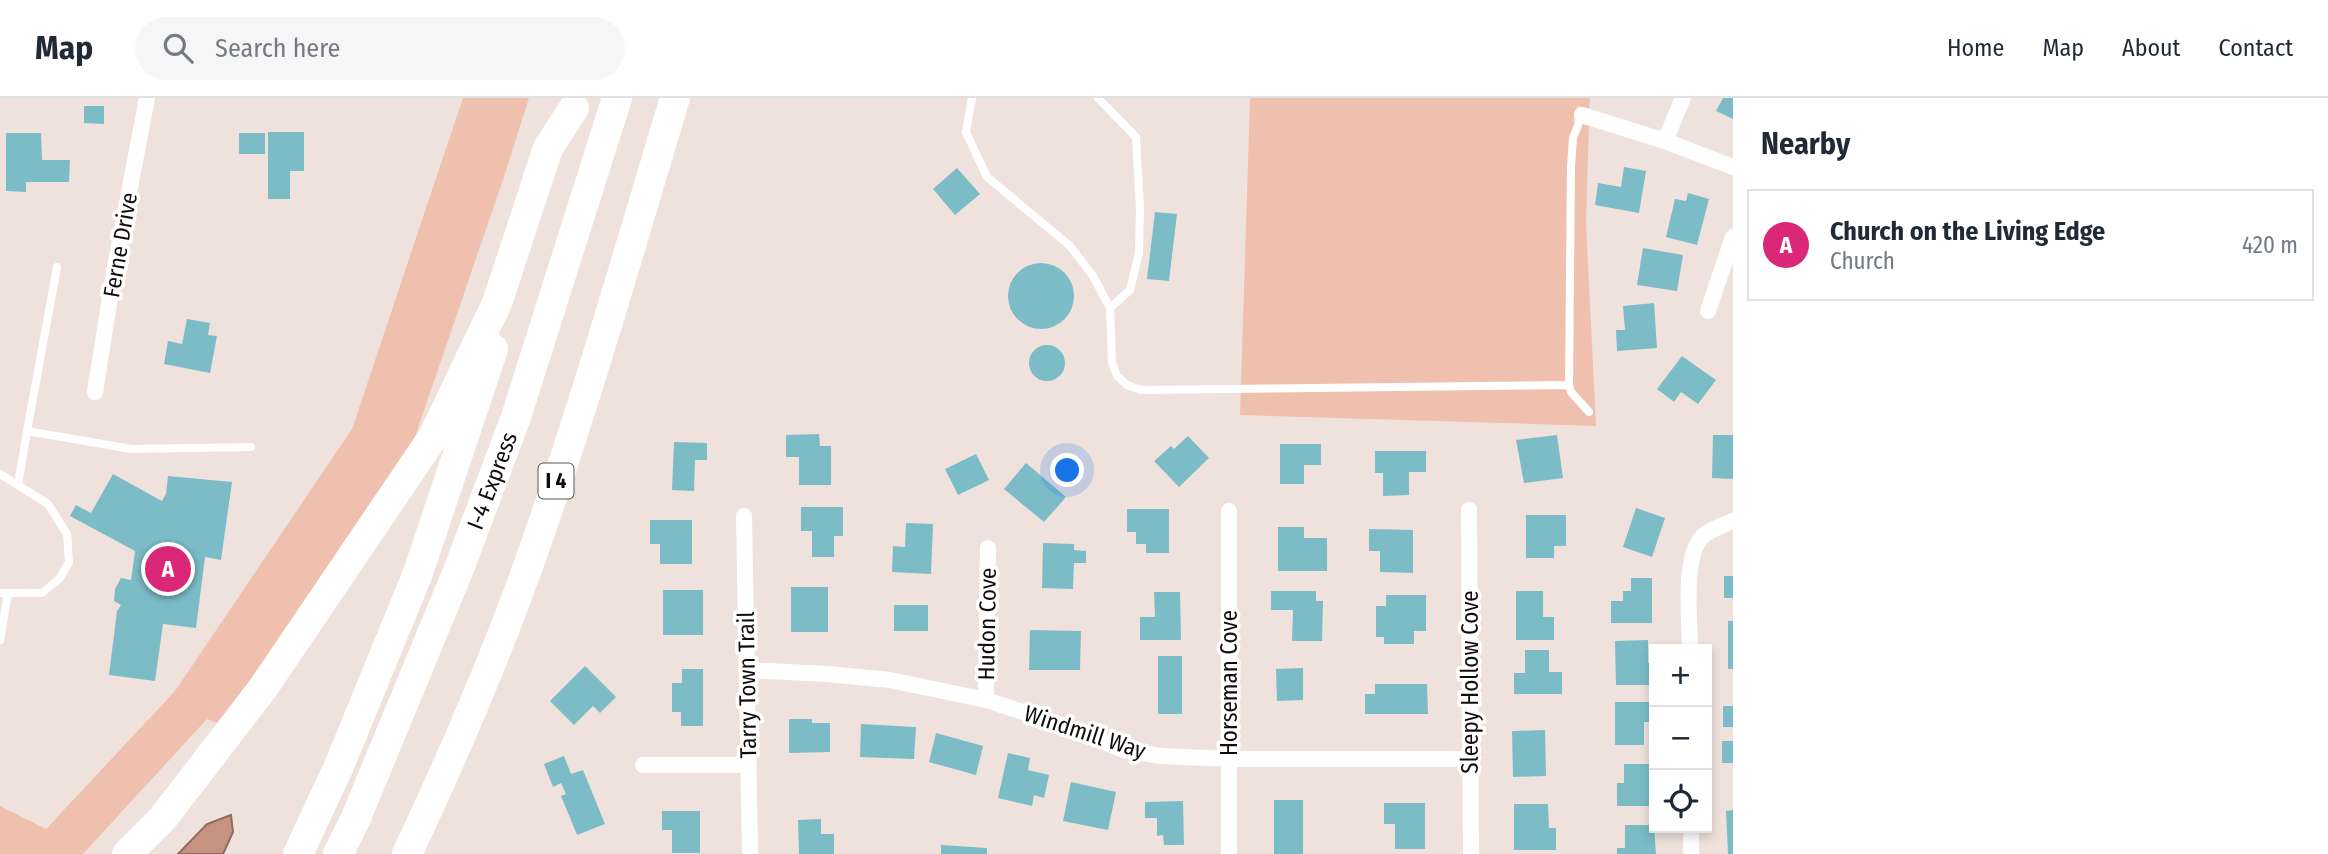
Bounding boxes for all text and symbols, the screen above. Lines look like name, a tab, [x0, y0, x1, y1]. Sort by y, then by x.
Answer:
search box	[135, 17, 625, 80]
text: Map	[35, 28, 93, 68]
icon: search	[159, 29, 197, 67]
text: Search here	[215, 33, 340, 64]
text: Home	[1947, 34, 2004, 62]
text: Map	[2042, 34, 2084, 62]
text: About	[2122, 34, 2180, 62]
text: Contact	[2218, 34, 2293, 62]
text: Nearby	[1761, 126, 1850, 162]
street label: Ferne Drive	[97, 190, 143, 300]
text: Church on the Living Edge	[1830, 216, 2105, 247]
text: A	[1780, 231, 1792, 259]
text: 420 m	[2242, 231, 2298, 259]
text: Church	[1830, 247, 1895, 275]
street label: I-4 Express	[461, 428, 523, 533]
your location	[1050, 453, 1084, 487]
road number: I 4	[538, 464, 574, 498]
pin: A	[145, 543, 191, 595]
street label: Hudon Cove	[972, 567, 1002, 681]
street label: Sleepy Hollow Cove	[1456, 590, 1484, 774]
street label: Horseman Cove	[1215, 610, 1243, 756]
street label: Tarry Town Trail	[732, 611, 762, 759]
map controls	[1649, 644, 1712, 833]
button: +	[1649, 644, 1712, 707]
street label: Windmill Way	[1021, 699, 1150, 765]
button: −	[1649, 707, 1712, 770]
button: locate	[1649, 770, 1712, 833]

